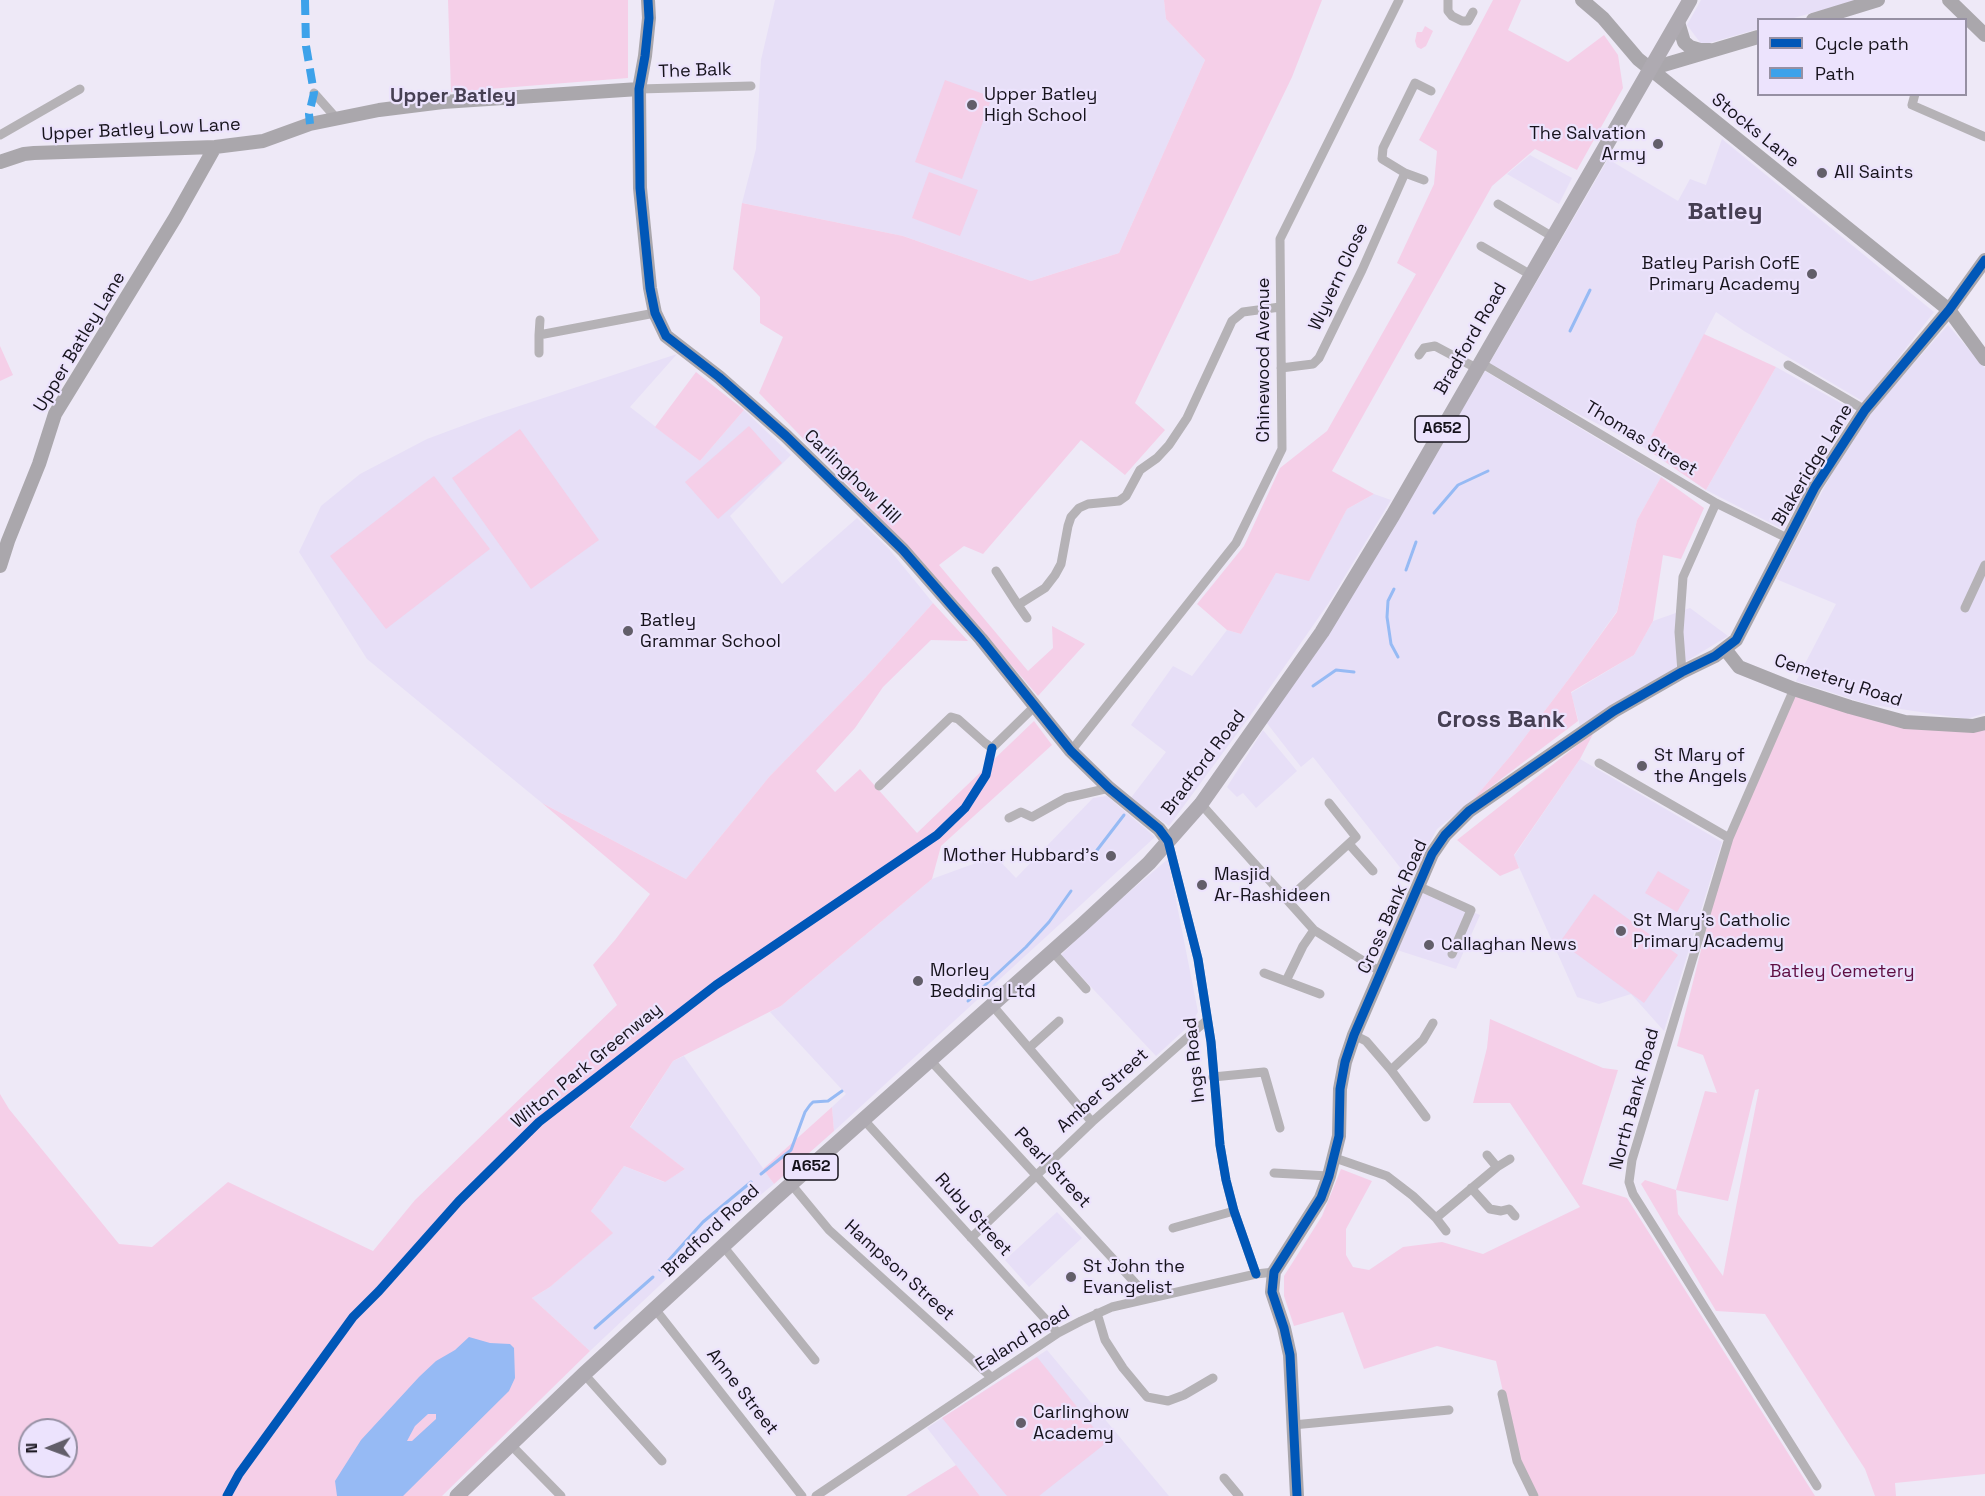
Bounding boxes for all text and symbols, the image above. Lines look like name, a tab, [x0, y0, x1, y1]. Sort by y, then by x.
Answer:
legend	[1757, 18, 1967, 96]
text: Cycle path	[1815, 32, 1909, 55]
street label: The Balk	[658, 59, 732, 83]
text: Path	[1815, 62, 1855, 85]
place label: Upper Batley High School	[984, 84, 1097, 127]
district label: Upper Batley	[390, 85, 516, 109]
street label: Stocks Lane	[1707, 89, 1803, 173]
marker: Upper Batley High School	[965, 98, 979, 112]
street label: Upper Batley Low Lane	[41, 114, 241, 146]
place label: The Salvation Army	[1529, 123, 1646, 166]
marker: The Salvation Army	[1651, 137, 1665, 151]
place label: All Saints	[1834, 162, 1913, 184]
marker: All Saints	[1815, 166, 1829, 180]
district label: Batley	[1688, 198, 1762, 226]
street label: Wyvern Close	[1305, 220, 1373, 334]
place label: Batley Parish CofE Primary Academy	[1642, 253, 1800, 296]
marker: Batley Parish CofE Primary Academy	[1805, 267, 1819, 281]
street label: Upper Batley Lane	[30, 268, 130, 416]
street label: Chinewood Avenue	[1253, 278, 1275, 442]
street label: Bradford Road	[1430, 279, 1512, 399]
street label: Thomas Street	[1581, 397, 1701, 481]
street label: Blakeridge Lane	[1768, 400, 1858, 530]
road number: A652	[1415, 416, 1469, 442]
street label: Carlinghow Hill	[799, 425, 905, 529]
place label: Batley Grammar School	[640, 610, 781, 652]
marker: Batley Grammar School	[621, 624, 635, 638]
street label: Cemetery Road	[1771, 650, 1905, 712]
street label: Bradford Road	[1158, 706, 1250, 820]
district label: Cross Bank	[1437, 706, 1565, 734]
place label: St Mary of the Angels	[1654, 745, 1747, 788]
marker: St Mary of the Angels	[1635, 759, 1649, 773]
street label: Cross Bank Road	[1354, 837, 1432, 977]
place label: Mother Hubbard's	[943, 845, 1099, 867]
marker: Mother Hubbard's	[1104, 849, 1118, 863]
place label: Masjid Ar-Rashideen	[1214, 864, 1330, 906]
marker: Masjid Ar-Rashideen	[1195, 878, 1209, 892]
place label: St Mary's Catholic Primary Academy	[1633, 910, 1791, 952]
marker: St Mary's Catholic Primary Academy	[1614, 924, 1628, 938]
place label: Callaghan News	[1441, 934, 1577, 956]
marker: Callaghan News	[1422, 938, 1436, 952]
place label: Morley Bedding Ltd	[930, 960, 1036, 1002]
park label: Batley Cemetery	[1769, 961, 1915, 983]
marker: Morley Bedding Ltd	[911, 974, 925, 988]
street label: Wilton Park Greenway	[507, 999, 667, 1133]
street label: Ings Road	[1180, 1016, 1210, 1104]
street label: North Bank Road	[1606, 1026, 1664, 1172]
street label: Amber Street	[1053, 1044, 1153, 1138]
street label: Pearl Street	[1009, 1123, 1095, 1213]
road number: A652	[784, 1154, 838, 1180]
street label: Ruby Street	[930, 1169, 1016, 1261]
street label: Bradford Road	[658, 1180, 764, 1282]
street label: Hampson Street	[840, 1216, 958, 1326]
place label: St John the Evangelist	[1083, 1256, 1185, 1298]
marker: St John the Evangelist	[1064, 1270, 1078, 1284]
street label: Ealand Road	[972, 1302, 1074, 1376]
street label: Anne Street	[702, 1344, 782, 1440]
place label: Carlinghow Academy	[1033, 1402, 1130, 1444]
marker: Carlinghow Academy	[1014, 1416, 1028, 1430]
north arrow	[18, 1418, 78, 1478]
text: N	[21, 1443, 42, 1454]

